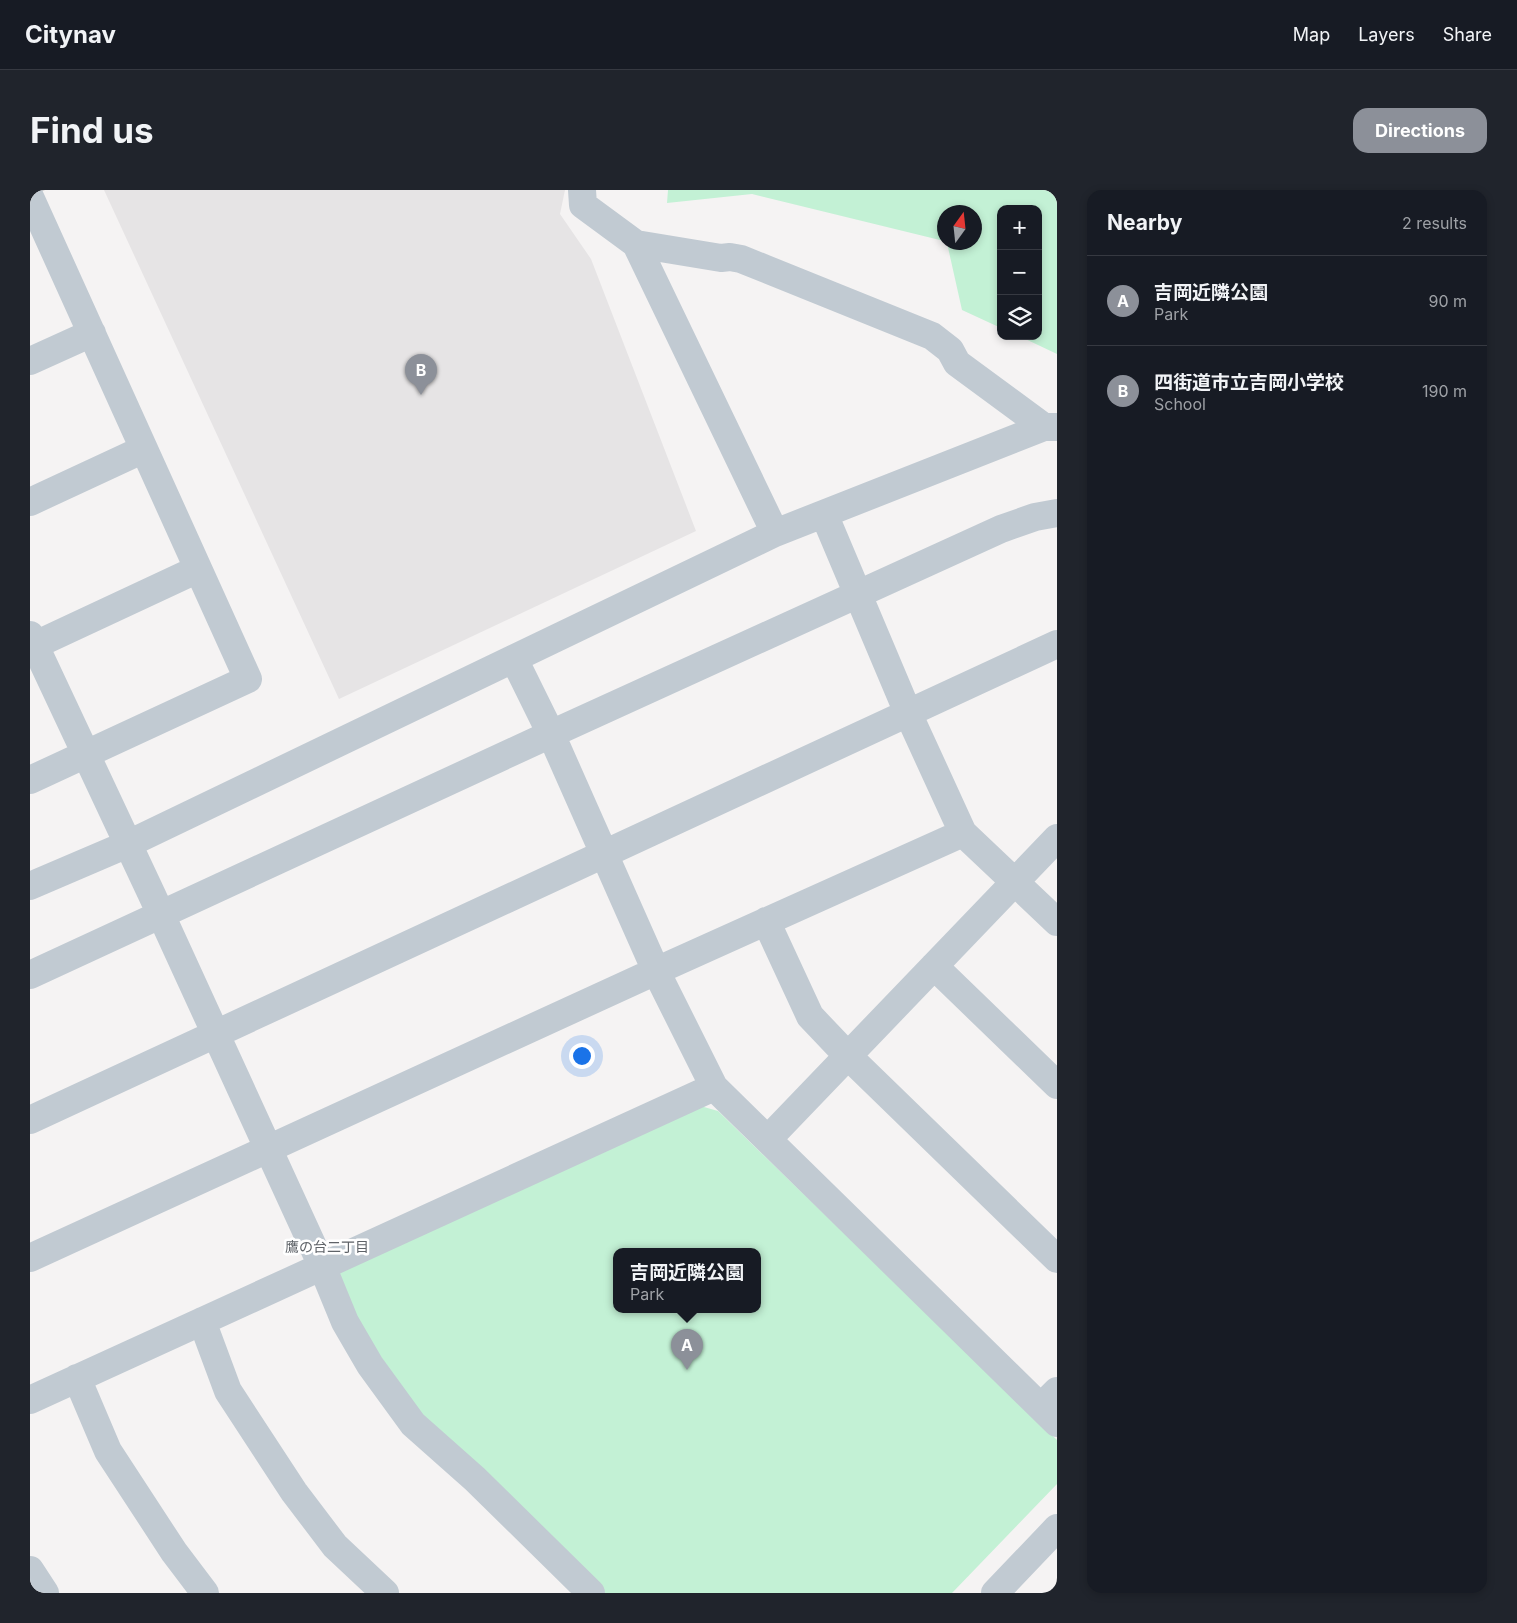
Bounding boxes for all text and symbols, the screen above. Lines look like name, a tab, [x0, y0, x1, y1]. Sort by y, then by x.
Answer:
text: Citynav	[25, 20, 116, 49]
text: Map	[1293, 24, 1330, 45]
text: Layers	[1358, 24, 1415, 45]
text: Share	[1443, 24, 1492, 45]
button: Directions	[1353, 108, 1487, 153]
text: Find us	[30, 109, 154, 151]
north arrow	[937, 205, 982, 250]
map controls	[997, 205, 1042, 340]
button: +	[997, 205, 1042, 250]
text: Nearby	[1107, 210, 1182, 235]
text: 2 results	[1402, 213, 1467, 233]
button: −	[997, 250, 1042, 295]
text: 吉岡近隣公園	[1154, 281, 1268, 304]
text: A	[1117, 291, 1129, 311]
text: 90 m	[1428, 291, 1467, 311]
button: layers	[997, 295, 1042, 340]
text: Park	[1154, 304, 1188, 324]
pin: B	[405, 354, 437, 395]
text: 四街道市立吉岡小学校	[1154, 371, 1344, 394]
text: B	[1118, 381, 1128, 401]
text: 190 m	[1422, 381, 1467, 401]
text: School	[1154, 394, 1206, 414]
your location	[569, 1043, 595, 1069]
district label: 鷹の台二丁目	[285, 1238, 369, 1255]
popup	[613, 1248, 761, 1313]
text: 吉岡近隣公園	[630, 1261, 744, 1284]
text: Park	[630, 1284, 664, 1304]
pin: A	[671, 1329, 703, 1370]

